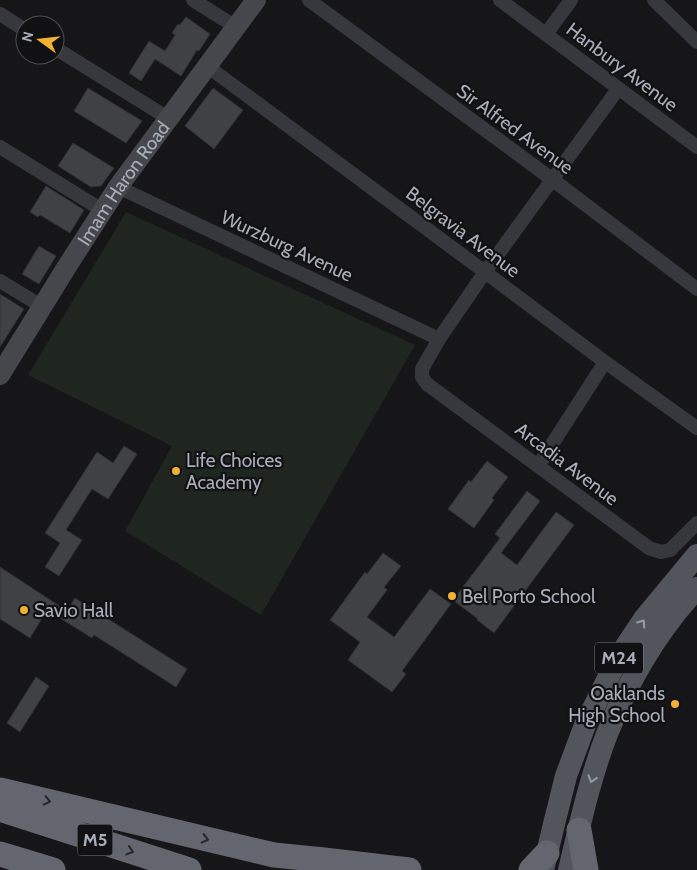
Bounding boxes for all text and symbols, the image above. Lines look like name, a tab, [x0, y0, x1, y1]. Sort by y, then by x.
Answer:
north arrow	[15, 15, 65, 65]
street label: Hanbury Avenue	[562, 18, 682, 117]
text: N	[17, 30, 37, 44]
street label: Sir Alfred Avenue	[452, 79, 578, 179]
street label: Imam Haron Road	[72, 117, 174, 250]
street label: Belgravia Avenue	[401, 182, 525, 282]
street label: Wurzburg Avenue	[217, 205, 357, 287]
street label: Arcadia Avenue	[511, 418, 623, 510]
place label: Life Choices Academy	[186, 449, 282, 494]
marker: Life Choices Academy	[170, 465, 182, 477]
place label: Bel Porto School	[462, 585, 596, 608]
marker: Bel Porto School	[446, 590, 458, 602]
place label: Savio Hall	[34, 599, 114, 622]
marker: Savio Hall	[18, 604, 30, 616]
one-way arrow	[636, 619, 645, 629]
road number: M24	[595, 642, 643, 674]
place label: Oaklands High School	[568, 682, 666, 727]
marker: Oaklands High School	[669, 698, 681, 710]
one-way arrow	[588, 775, 598, 783]
one-way arrow	[43, 795, 52, 806]
road number: M5	[78, 824, 112, 856]
one-way arrow	[201, 834, 209, 844]
one-way arrow	[125, 845, 133, 855]

